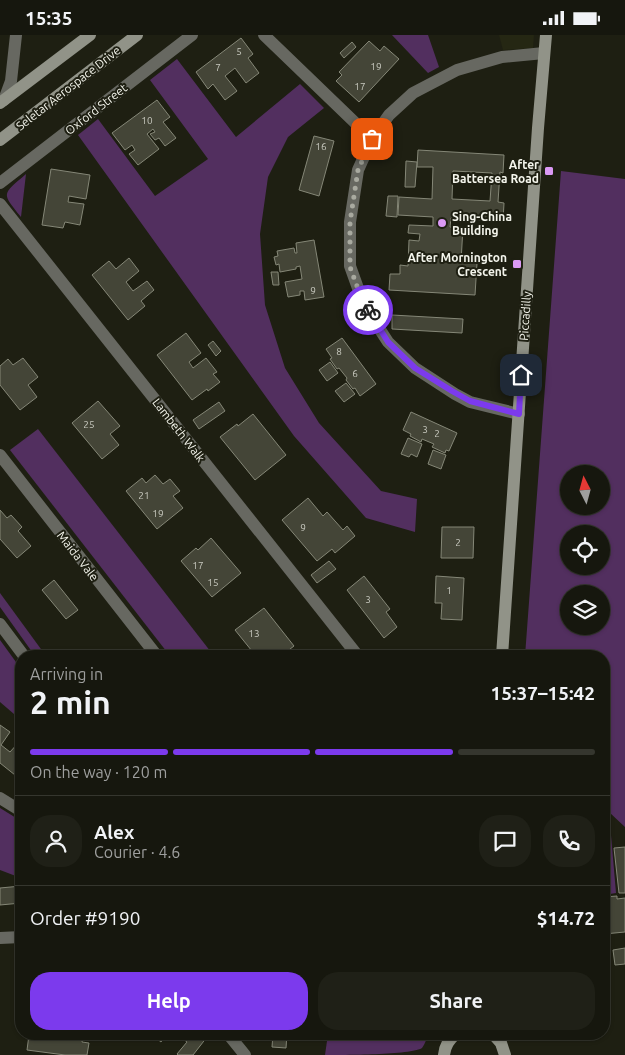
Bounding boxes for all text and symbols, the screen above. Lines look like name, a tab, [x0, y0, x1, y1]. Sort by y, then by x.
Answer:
text: 15:35	[25, 7, 73, 29]
street label: Seletar Aerospace Drive	[13, 43, 123, 133]
house number: 5	[236, 46, 242, 57]
house number: 19	[370, 61, 382, 72]
house number: 7	[215, 62, 221, 73]
street label: Oxford Street	[63, 81, 130, 137]
house number: 17	[354, 81, 366, 92]
house number: 10	[141, 115, 153, 126]
pin	[351, 118, 393, 160]
icon: bag	[358, 125, 386, 153]
house number: 16	[315, 141, 327, 152]
place label: After Battersea Road	[452, 158, 539, 185]
marker: After Battersea Road	[543, 165, 555, 177]
place label: Sing-China Building	[452, 210, 512, 237]
marker: Sing-China Building	[436, 217, 448, 229]
place label: After Mornington Crescent	[407, 251, 507, 278]
marker: After Mornington Crescent	[511, 258, 523, 270]
house number: 9	[310, 285, 316, 296]
courier	[343, 285, 393, 335]
street label: Piccadilly	[517, 291, 533, 341]
icon: bike	[354, 296, 382, 324]
house number: 8	[336, 346, 342, 357]
pin	[500, 354, 542, 396]
icon: home	[507, 361, 535, 389]
house number: 6	[352, 368, 358, 379]
street label: Lambeth Walk	[150, 396, 208, 464]
house number: 25	[83, 419, 95, 430]
house number: 3	[422, 424, 428, 435]
house number: 2	[434, 428, 440, 439]
north arrow	[560, 465, 610, 515]
map controls	[560, 465, 610, 635]
house number: 21	[138, 490, 150, 501]
house number: 19	[152, 508, 164, 519]
house number: 9	[300, 522, 306, 533]
button: locate	[560, 525, 610, 575]
street label: Maida Vale	[55, 529, 101, 583]
house number: 2	[455, 537, 461, 548]
house number: 17	[192, 560, 204, 571]
house number: 15	[207, 577, 219, 588]
house number: 1	[446, 585, 452, 596]
button: layers	[560, 585, 610, 635]
house number: 3	[365, 594, 371, 605]
house number: 13	[248, 628, 260, 639]
text: Arriving in	[30, 665, 103, 683]
text: 15:37–15:42	[490, 682, 595, 704]
text: 2 min	[30, 684, 111, 720]
text: On the way · 120 m	[30, 763, 167, 781]
button: person	[30, 815, 82, 867]
button: chat	[479, 815, 531, 867]
button: phone	[543, 815, 595, 867]
text: Alex	[94, 821, 134, 843]
text: Courier · 4.6	[94, 843, 180, 861]
text: Order #9190	[30, 907, 140, 929]
text: $14.72	[537, 907, 595, 929]
button: Help	[30, 972, 308, 1030]
button: Share	[318, 972, 595, 1030]

